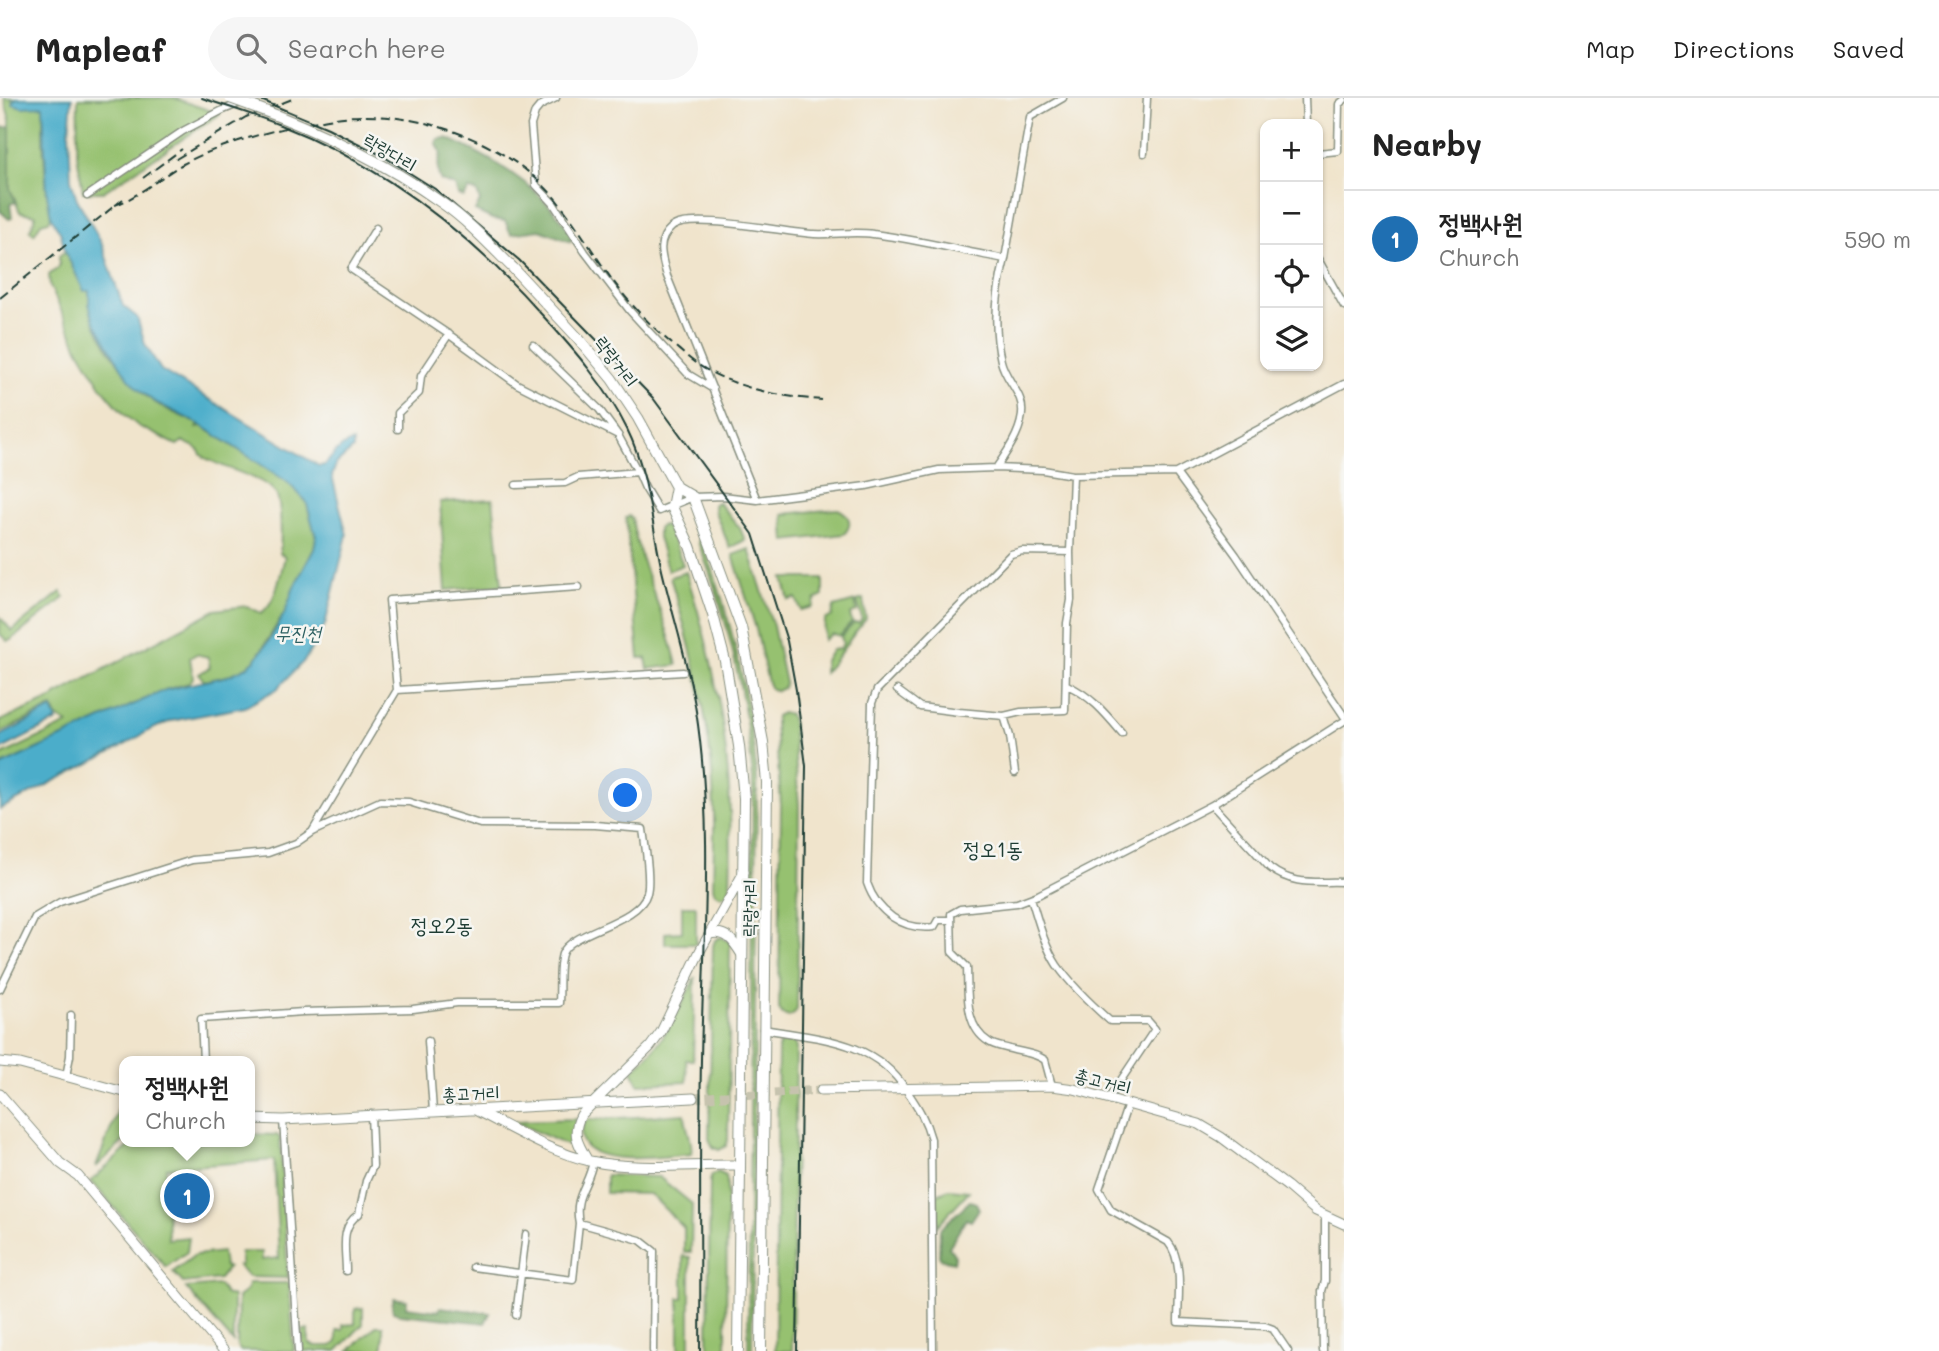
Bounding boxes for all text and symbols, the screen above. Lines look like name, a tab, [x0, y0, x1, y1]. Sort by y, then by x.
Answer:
search box	[208, 17, 698, 80]
text: Mapleaf	[35, 27, 166, 70]
icon: search	[232, 29, 270, 67]
text: Search here	[288, 31, 446, 65]
text: Map	[1586, 33, 1635, 64]
text: Directions	[1673, 33, 1795, 64]
text: Saved	[1833, 33, 1904, 64]
map controls	[1260, 119, 1323, 371]
button: +	[1260, 119, 1323, 182]
text: Nearby	[1372, 124, 1482, 164]
street label: 락랑다리	[359, 127, 422, 177]
button: −	[1260, 182, 1323, 245]
text: 정백사원	[1439, 206, 1523, 240]
text: 1	[1390, 224, 1400, 254]
text: 590 m	[1844, 224, 1911, 254]
text: Church	[1439, 242, 1519, 272]
button: locate	[1260, 245, 1323, 308]
button: layers	[1260, 308, 1323, 371]
street label: 락랑거리	[590, 331, 644, 392]
water label: 무진천	[275, 620, 323, 645]
your location	[608, 778, 642, 812]
district label: 정오1동	[963, 835, 1023, 862]
street label: 락랑거리	[736, 879, 762, 937]
district label: 정오2동	[411, 911, 473, 938]
popup	[119, 1056, 255, 1147]
street label: 총고거리	[1072, 1062, 1134, 1100]
text: 정백사원	[145, 1069, 229, 1103]
street label: 총고거리	[442, 1080, 500, 1106]
text: Church	[145, 1105, 225, 1135]
pin: 1	[164, 1170, 210, 1222]

